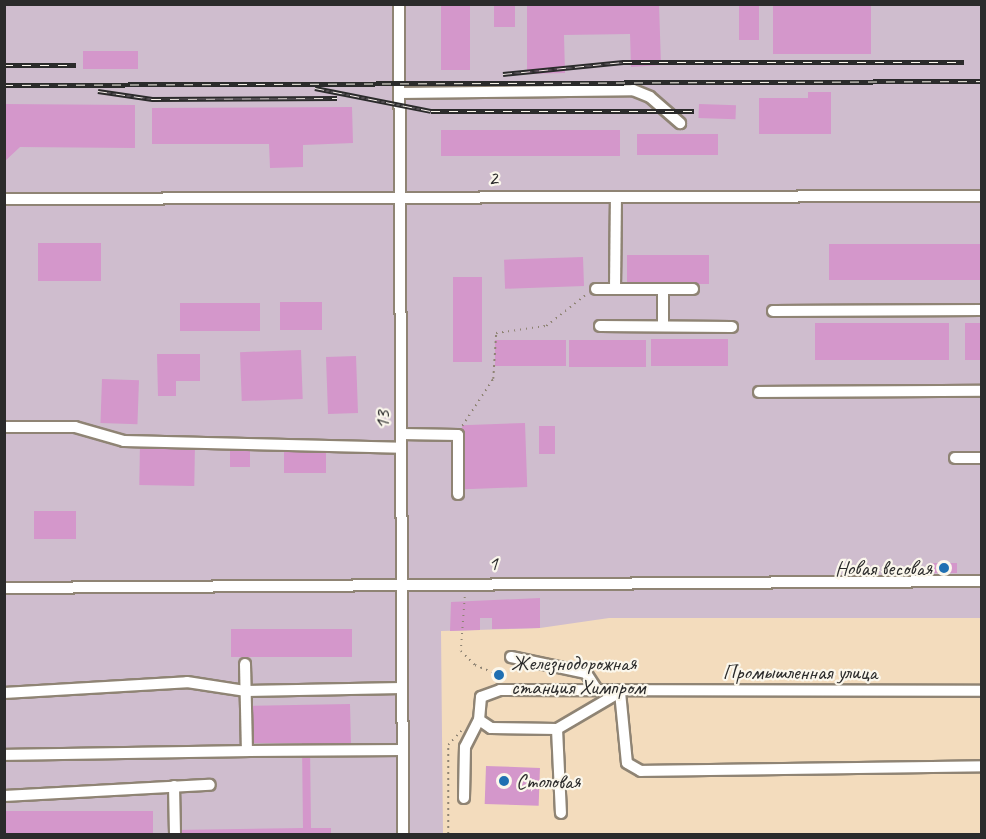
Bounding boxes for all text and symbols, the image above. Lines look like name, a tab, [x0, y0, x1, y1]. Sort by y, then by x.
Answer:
street label: 2	[488, 165, 498, 191]
street label: 13	[369, 411, 395, 429]
street label: 1	[488, 550, 498, 576]
place label: Новая весовая	[835, 555, 932, 581]
marker: Новая весовая	[937, 561, 951, 575]
place label: Железнодорожная станция Химпром	[511, 650, 644, 700]
street label: Промышленная улица	[722, 659, 878, 685]
marker: Железнодорожная станция Химпром	[492, 668, 506, 682]
place label: Столовая	[516, 768, 580, 794]
marker: Столовая	[497, 774, 511, 788]

